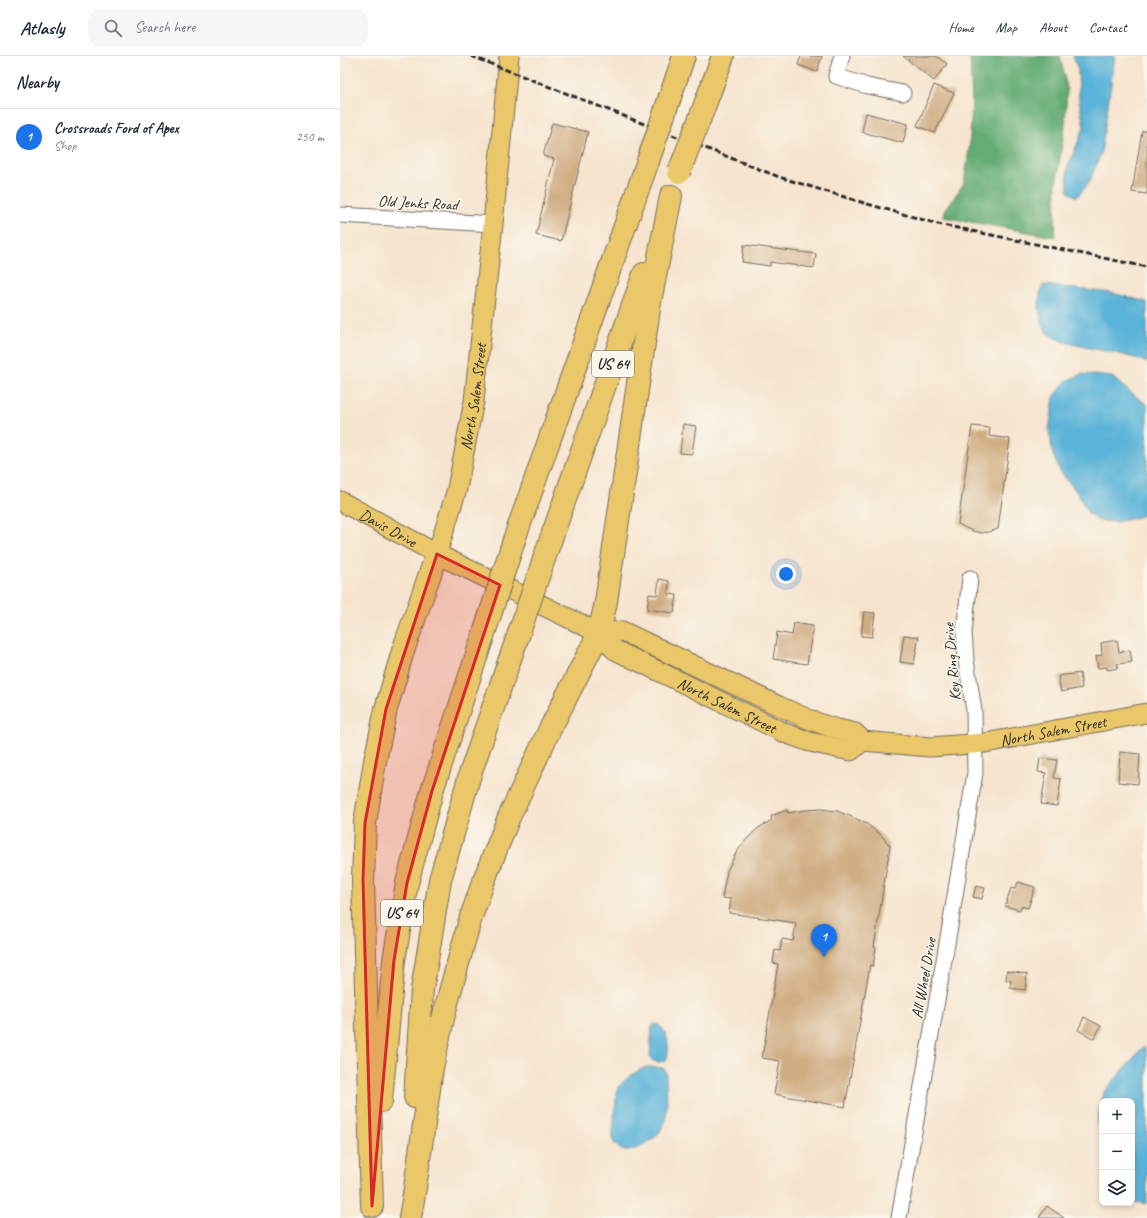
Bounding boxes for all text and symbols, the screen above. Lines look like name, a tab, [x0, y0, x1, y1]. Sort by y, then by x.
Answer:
search box	[88, 10, 368, 46]
text: Atlasly	[20, 16, 64, 40]
icon: search	[102, 17, 124, 39]
text: Search here	[134, 18, 195, 37]
text: Home	[948, 19, 974, 36]
text: Map	[996, 19, 1017, 36]
text: About	[1039, 19, 1067, 36]
text: Contact	[1089, 19, 1127, 36]
text: Nearby	[16, 72, 59, 93]
text: Crossroads Ford of Apex	[54, 119, 179, 138]
text: 1	[26, 129, 32, 145]
text: 250 m	[296, 129, 324, 145]
text: Shop	[54, 138, 76, 154]
street label: Old Jenks Road	[378, 191, 461, 215]
street label: North Salem Street	[456, 341, 491, 452]
road number: US 64	[592, 351, 634, 377]
street label: Davis Drive	[356, 505, 421, 553]
your location	[776, 564, 796, 584]
street label: Key Ring Drive	[938, 620, 965, 702]
street label: North Salem Street	[674, 673, 781, 739]
street label: North Salem Street	[999, 711, 1110, 751]
road number: US 64	[381, 900, 423, 926]
pin: 1	[811, 924, 837, 957]
street label: All Wheel Drive	[907, 935, 941, 1020]
map controls	[1099, 1098, 1135, 1206]
button: +	[1099, 1098, 1135, 1134]
button: −	[1099, 1134, 1135, 1170]
button: layers	[1099, 1170, 1135, 1206]

